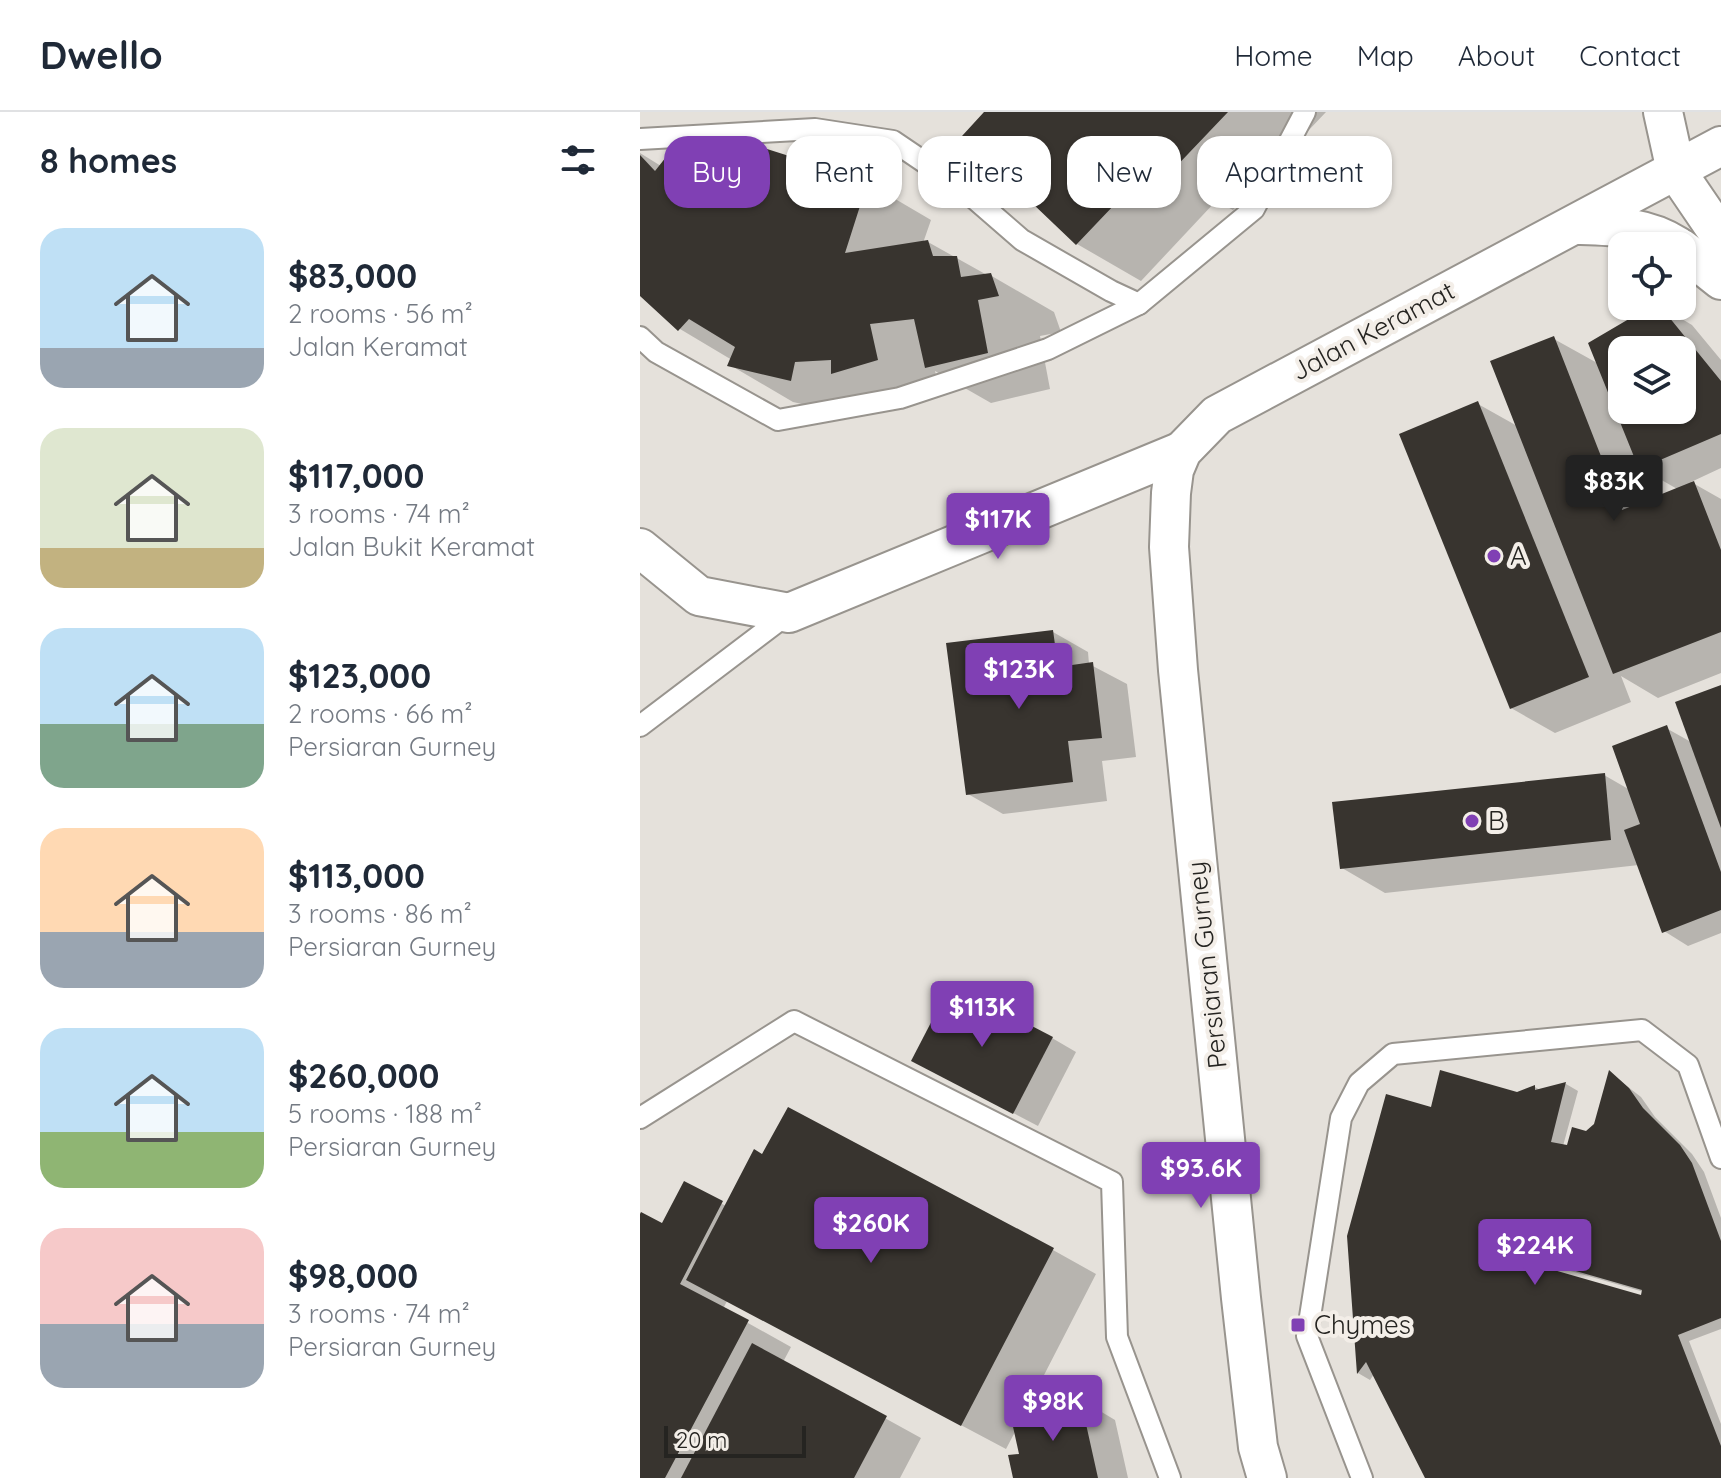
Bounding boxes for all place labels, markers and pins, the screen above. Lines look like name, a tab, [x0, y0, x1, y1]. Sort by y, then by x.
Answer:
pin: $83K	[1567, 455, 1661, 523]
pin: $117K	[942, 493, 1054, 561]
place label: A	[1510, 539, 1527, 572]
marker: A	[1485, 547, 1503, 565]
pin: $123K	[963, 643, 1075, 711]
place label: B	[1488, 804, 1505, 837]
marker: B	[1463, 812, 1481, 830]
pin: $113K	[926, 981, 1038, 1049]
pin: $93.6K	[1136, 1142, 1266, 1210]
pin: $260K	[815, 1197, 927, 1265]
pin: $224K	[1479, 1219, 1591, 1287]
place label: Chymes	[1314, 1308, 1411, 1341]
marker: Chymes	[1289, 1316, 1307, 1334]
pin: $98K	[1006, 1375, 1100, 1443]

